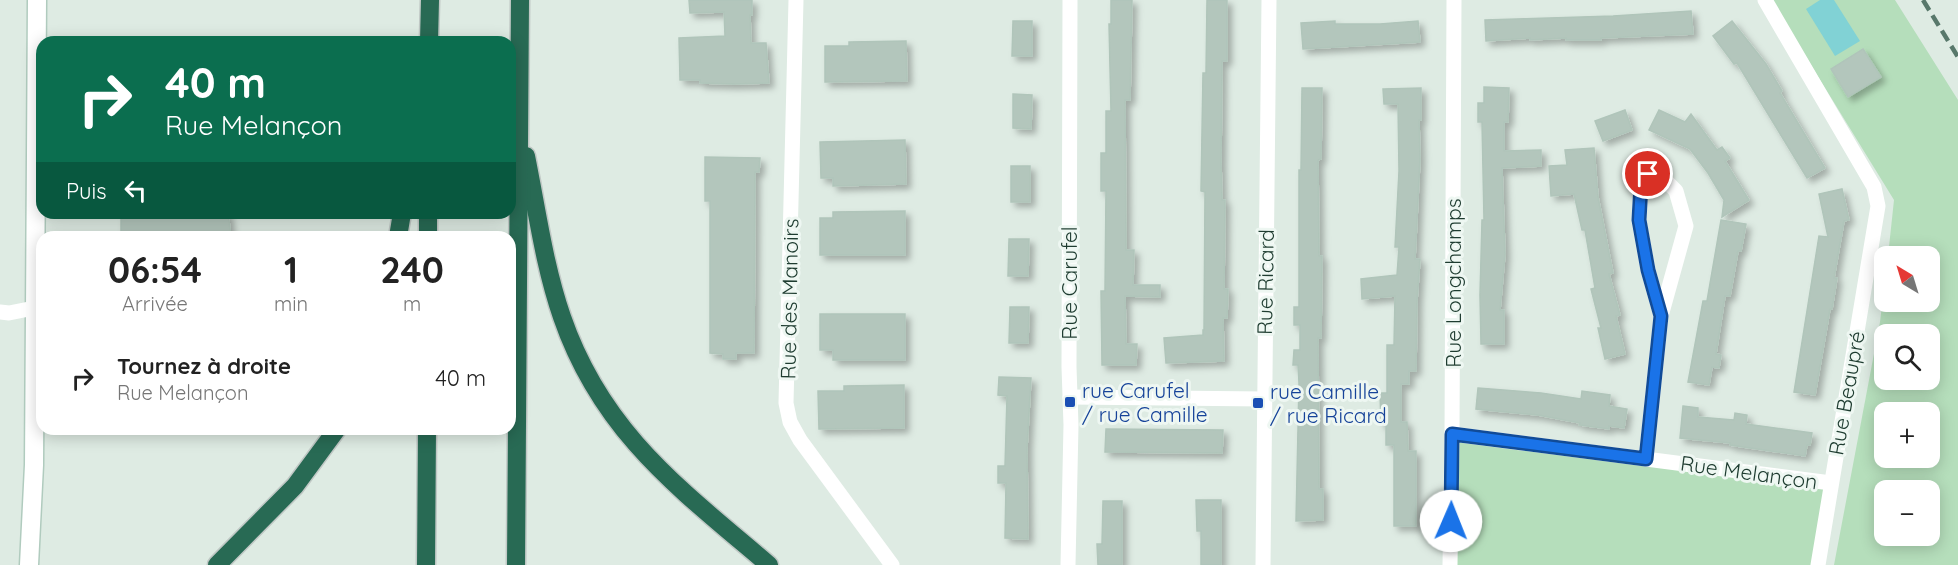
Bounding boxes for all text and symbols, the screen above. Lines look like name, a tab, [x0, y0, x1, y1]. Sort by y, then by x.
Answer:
text: 40 m	[165, 56, 266, 109]
icon: right	[66, 60, 144, 138]
text: Rue Melançon	[165, 108, 342, 142]
pin	[1622, 148, 1673, 199]
icon: arrive	[1631, 157, 1664, 190]
icon: left	[119, 174, 152, 207]
text: Puis	[66, 177, 107, 205]
street label: Rue Longchamps	[1440, 198, 1466, 368]
street label: Rue des Manoirs	[775, 218, 803, 380]
street label: Rue Carufel	[1056, 226, 1082, 340]
street label: Rue Ricard	[1251, 229, 1279, 335]
north arrow	[1874, 246, 1940, 312]
map controls	[1874, 246, 1940, 546]
text: 06:54	[108, 247, 202, 292]
text: 1	[284, 247, 298, 292]
text: 240	[380, 247, 444, 292]
text: Arrivée	[122, 291, 188, 316]
text: min	[274, 291, 308, 316]
text: m	[403, 291, 421, 316]
button: search	[1874, 324, 1940, 390]
street label: Rue Beaupré	[1822, 329, 1870, 457]
text: Tournez à droite	[117, 352, 291, 380]
icon: right	[66, 362, 99, 395]
text: 40 m	[435, 364, 486, 392]
place label: rue Carufel / rue Camille	[1082, 377, 1208, 427]
place label: rue Camille / rue Ricard	[1270, 378, 1387, 428]
text: Rue Melançon	[117, 380, 248, 405]
marker: rue Carufel / rue Camille	[1063, 395, 1077, 409]
marker: rue Camille / rue Ricard	[1251, 396, 1265, 410]
button: +	[1874, 402, 1940, 468]
street label: Rue Melançon	[1679, 450, 1819, 494]
button: −	[1874, 480, 1940, 546]
position arrow	[1419, 489, 1483, 553]

